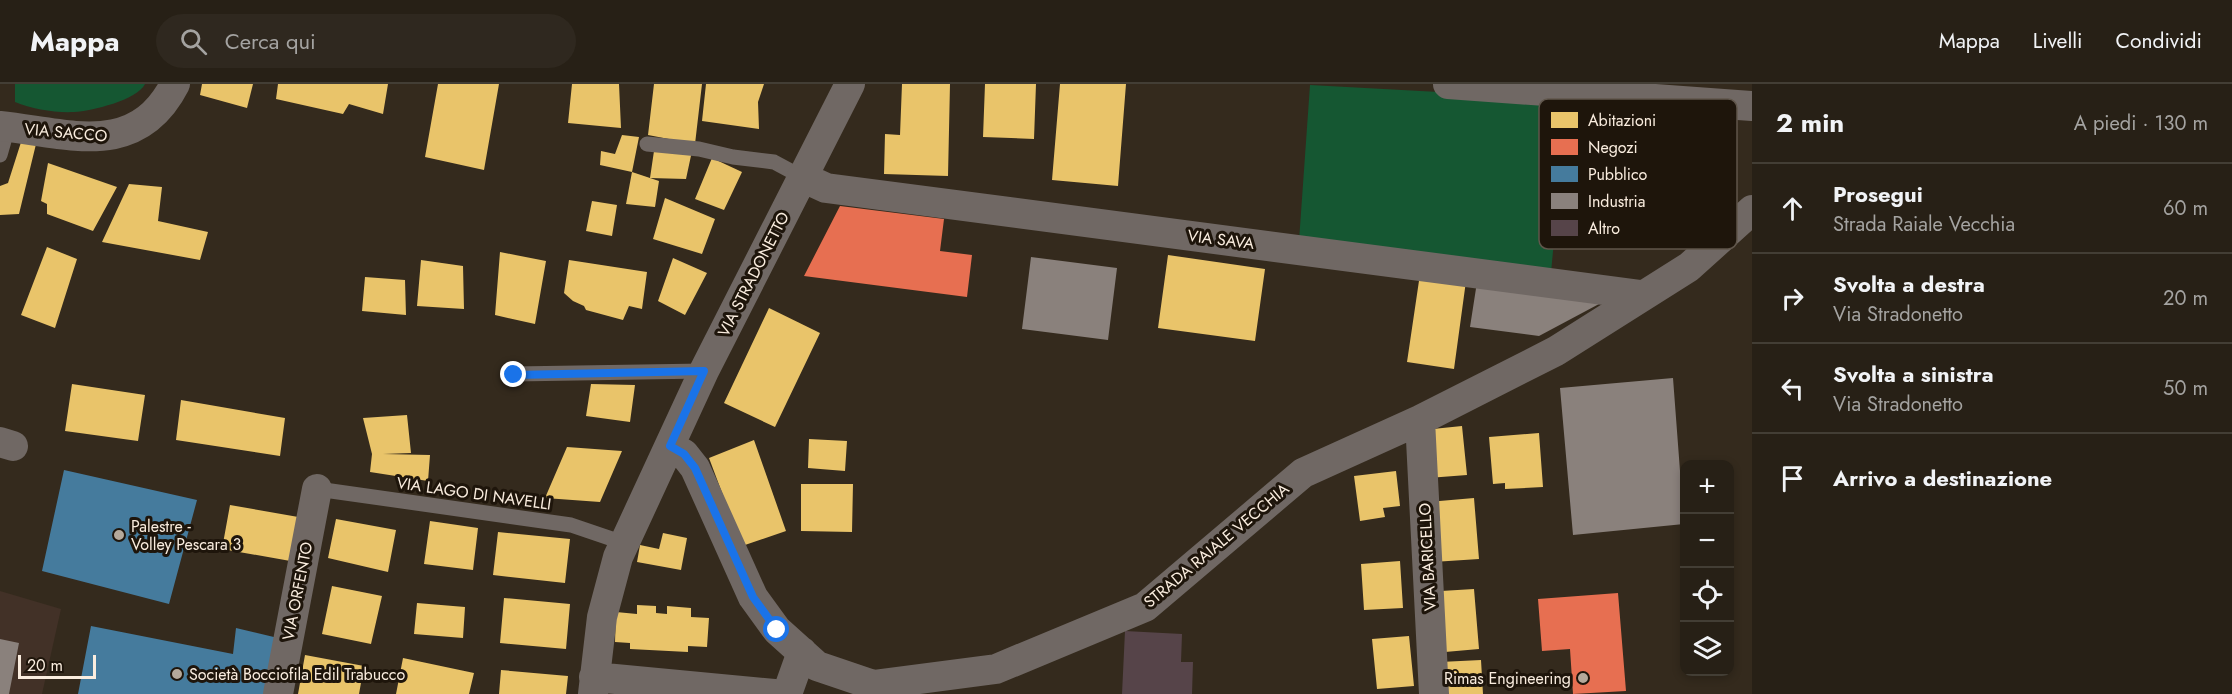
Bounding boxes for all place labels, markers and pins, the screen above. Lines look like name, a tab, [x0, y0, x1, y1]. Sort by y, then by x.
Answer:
place label: Palestre - Volley Pescara 3	[131, 515, 242, 556]
marker: Palestre - Volley Pescara 3	[112, 528, 126, 542]
place label: Società Bocciofila Edil Trabucco	[189, 663, 405, 686]
marker: Società Bocciofila Edil Trabucco	[170, 667, 184, 681]
place label: Rimas Engineering	[1444, 667, 1571, 690]
marker: Rimas Engineering	[1576, 671, 1590, 685]

